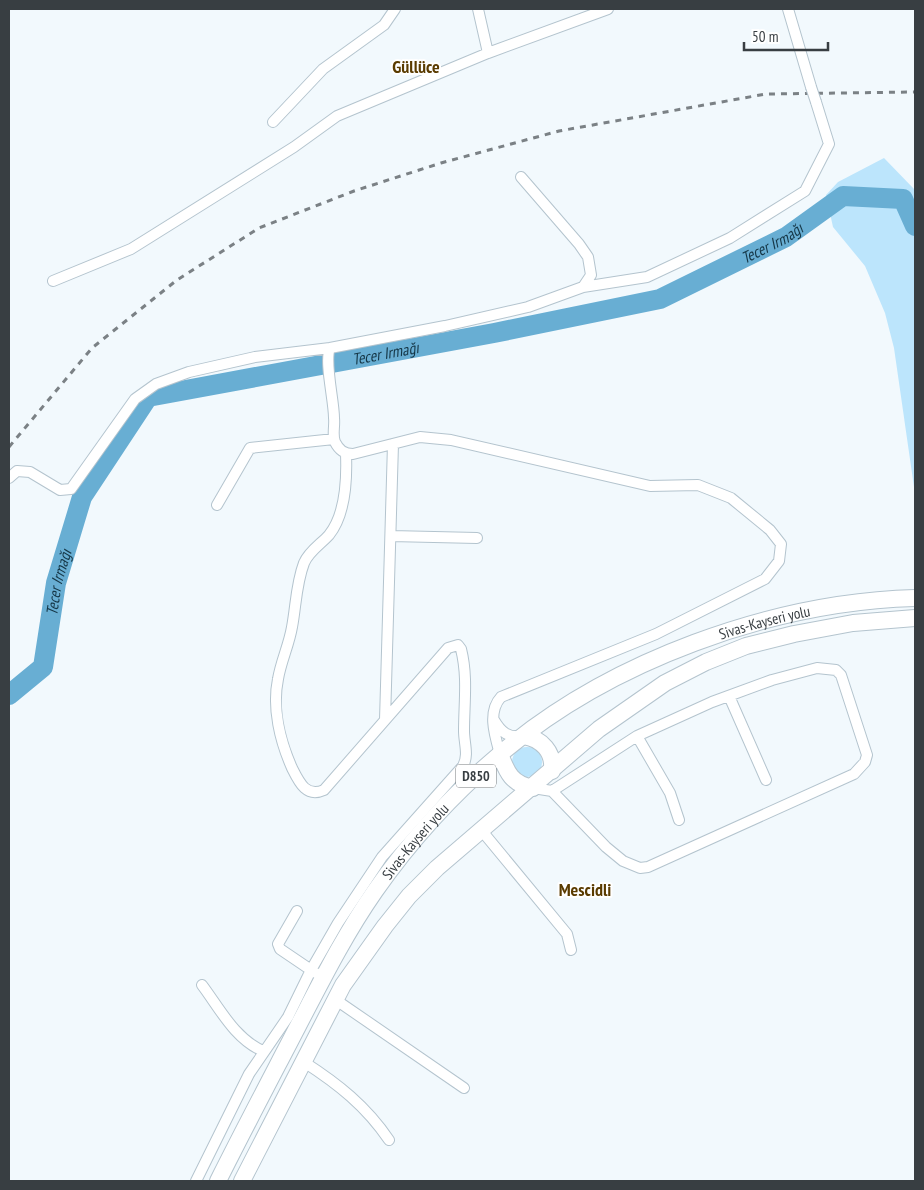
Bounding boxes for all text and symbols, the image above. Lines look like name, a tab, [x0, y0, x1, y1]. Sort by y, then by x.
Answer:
scale bar	[744, 20, 828, 52]
text: 50 m	[752, 27, 778, 46]
district label: Güllüce	[392, 55, 440, 78]
water label: Tecer Irmağı	[738, 217, 808, 268]
water label: Tecer Irmağı	[350, 337, 422, 369]
water label: Tecer Irmağı	[41, 546, 76, 617]
street label: Sivas-Kayseri yolu	[716, 601, 812, 643]
road number: D850	[456, 764, 496, 788]
street label: Sivas-Kayseri yolu	[377, 799, 452, 883]
district label: Mescidli	[559, 878, 611, 901]

